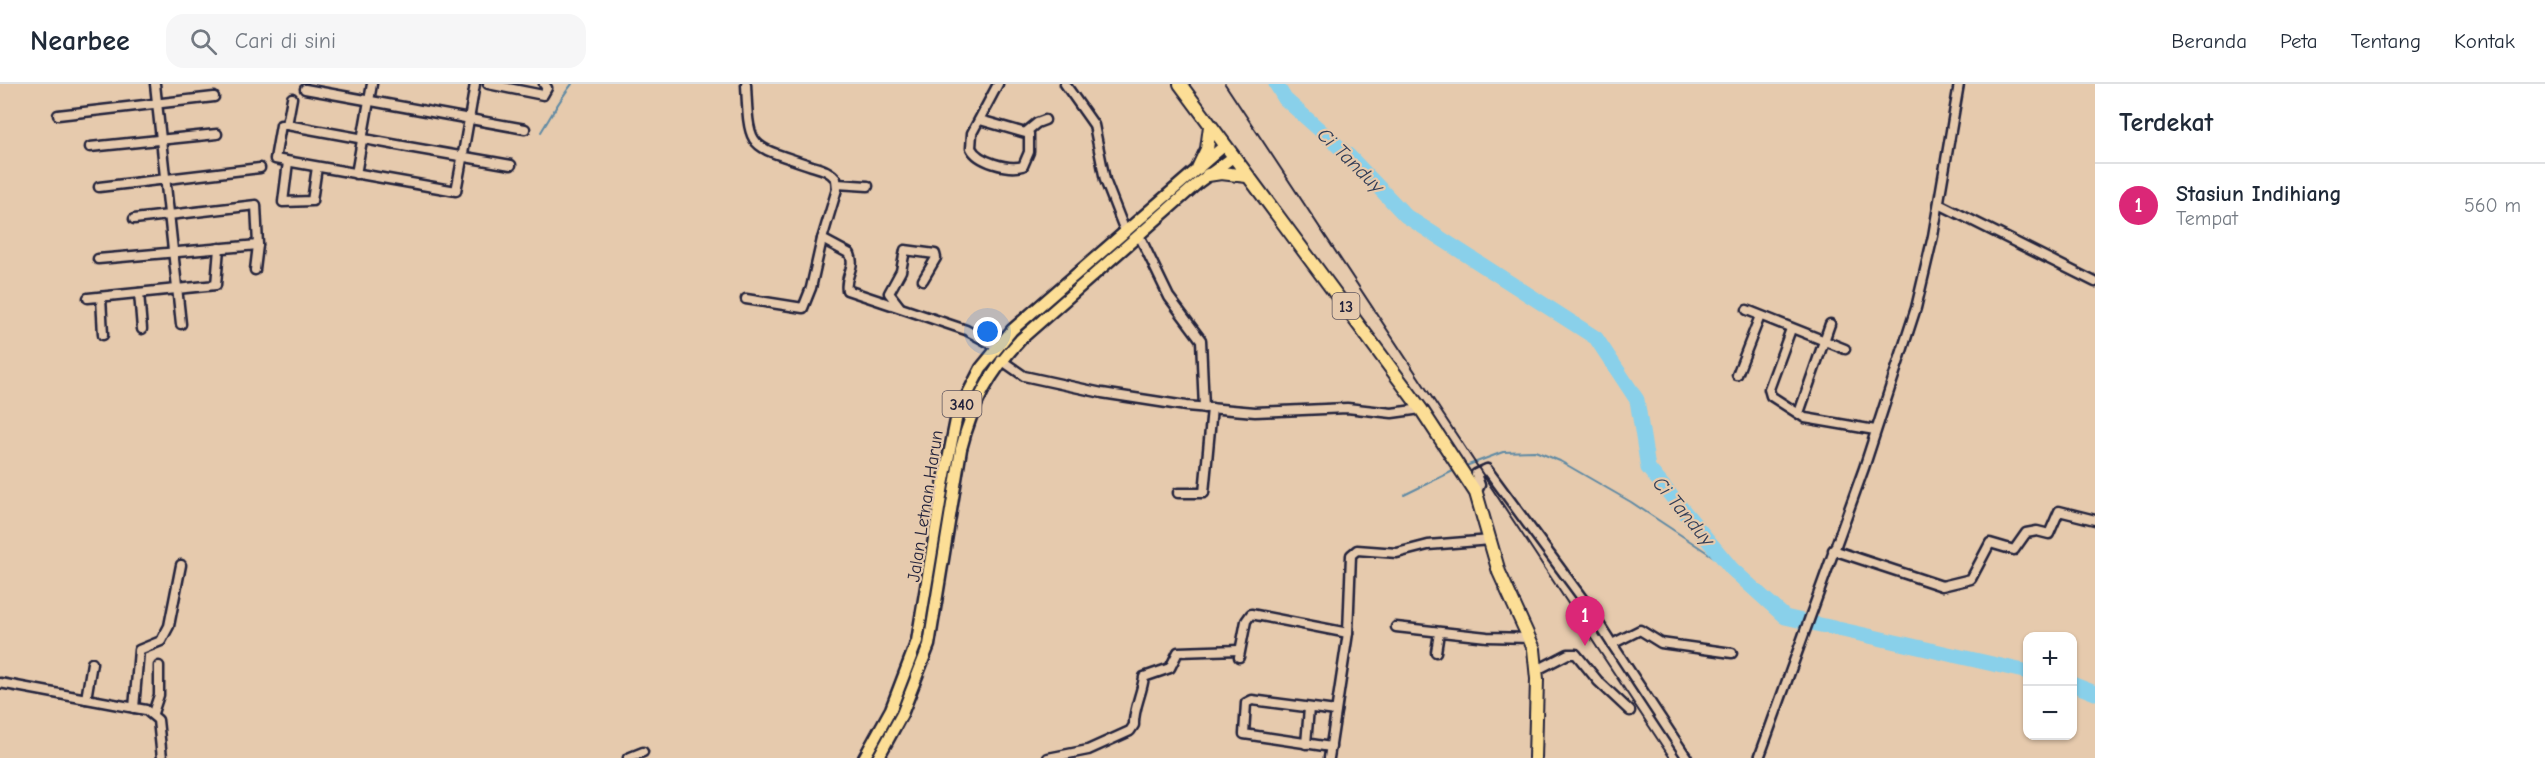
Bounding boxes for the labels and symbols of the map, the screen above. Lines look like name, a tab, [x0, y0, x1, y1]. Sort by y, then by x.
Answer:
water label: Ci Tanduy	[1313, 123, 1389, 198]
road number: 13	[1332, 293, 1360, 319]
your location	[973, 317, 1002, 346]
road number: 340	[942, 391, 982, 417]
street label: Jalan Letnan Harun	[903, 429, 948, 583]
water label: Ci Tanduy	[1648, 472, 1720, 552]
pin: 1	[1566, 596, 1604, 646]

